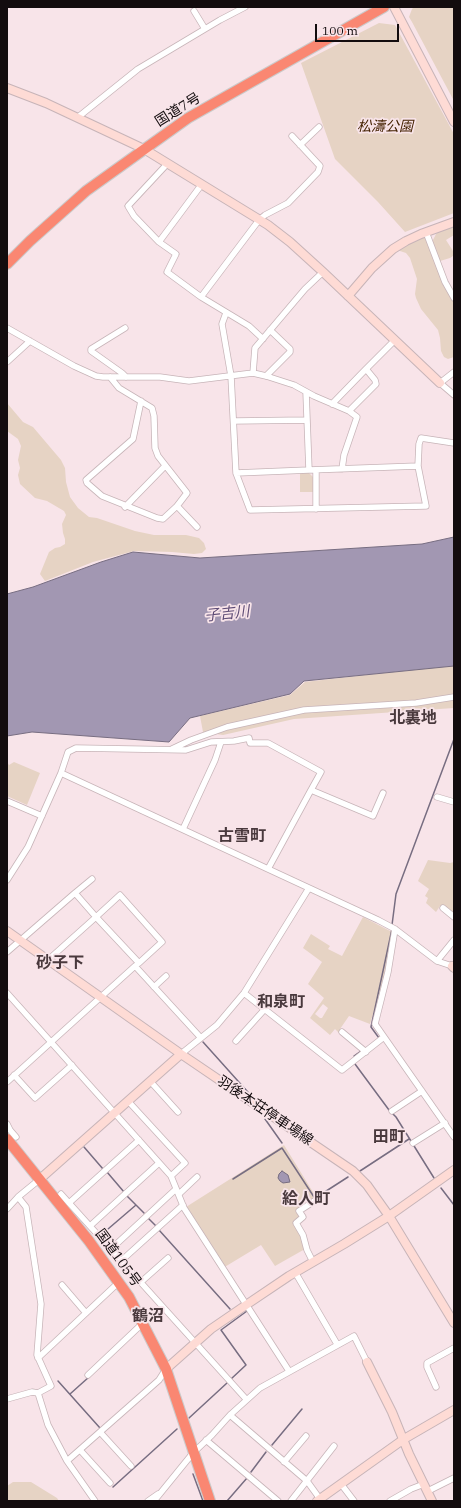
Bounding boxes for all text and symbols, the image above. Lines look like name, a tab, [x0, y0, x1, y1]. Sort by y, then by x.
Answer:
scale bar	[317, 16, 401, 42]
text: 100 m	[322, 23, 358, 38]
street label: 国道7号	[152, 90, 204, 130]
park label: 松濤公園	[357, 119, 413, 135]
water label: 子吉川	[204, 603, 250, 625]
district label: 北裏地	[389, 708, 437, 728]
district label: 古雪町	[218, 826, 266, 846]
district label: 砂子下	[36, 953, 84, 973]
district label: 和泉町	[257, 992, 305, 1012]
street label: 羽後本荘停車場線	[214, 1073, 316, 1149]
district label: 田町	[373, 1127, 405, 1147]
district label: 給人町	[282, 1189, 330, 1209]
street label: 国道105号	[91, 1226, 145, 1290]
district label: 鶴沼	[132, 1306, 164, 1326]

